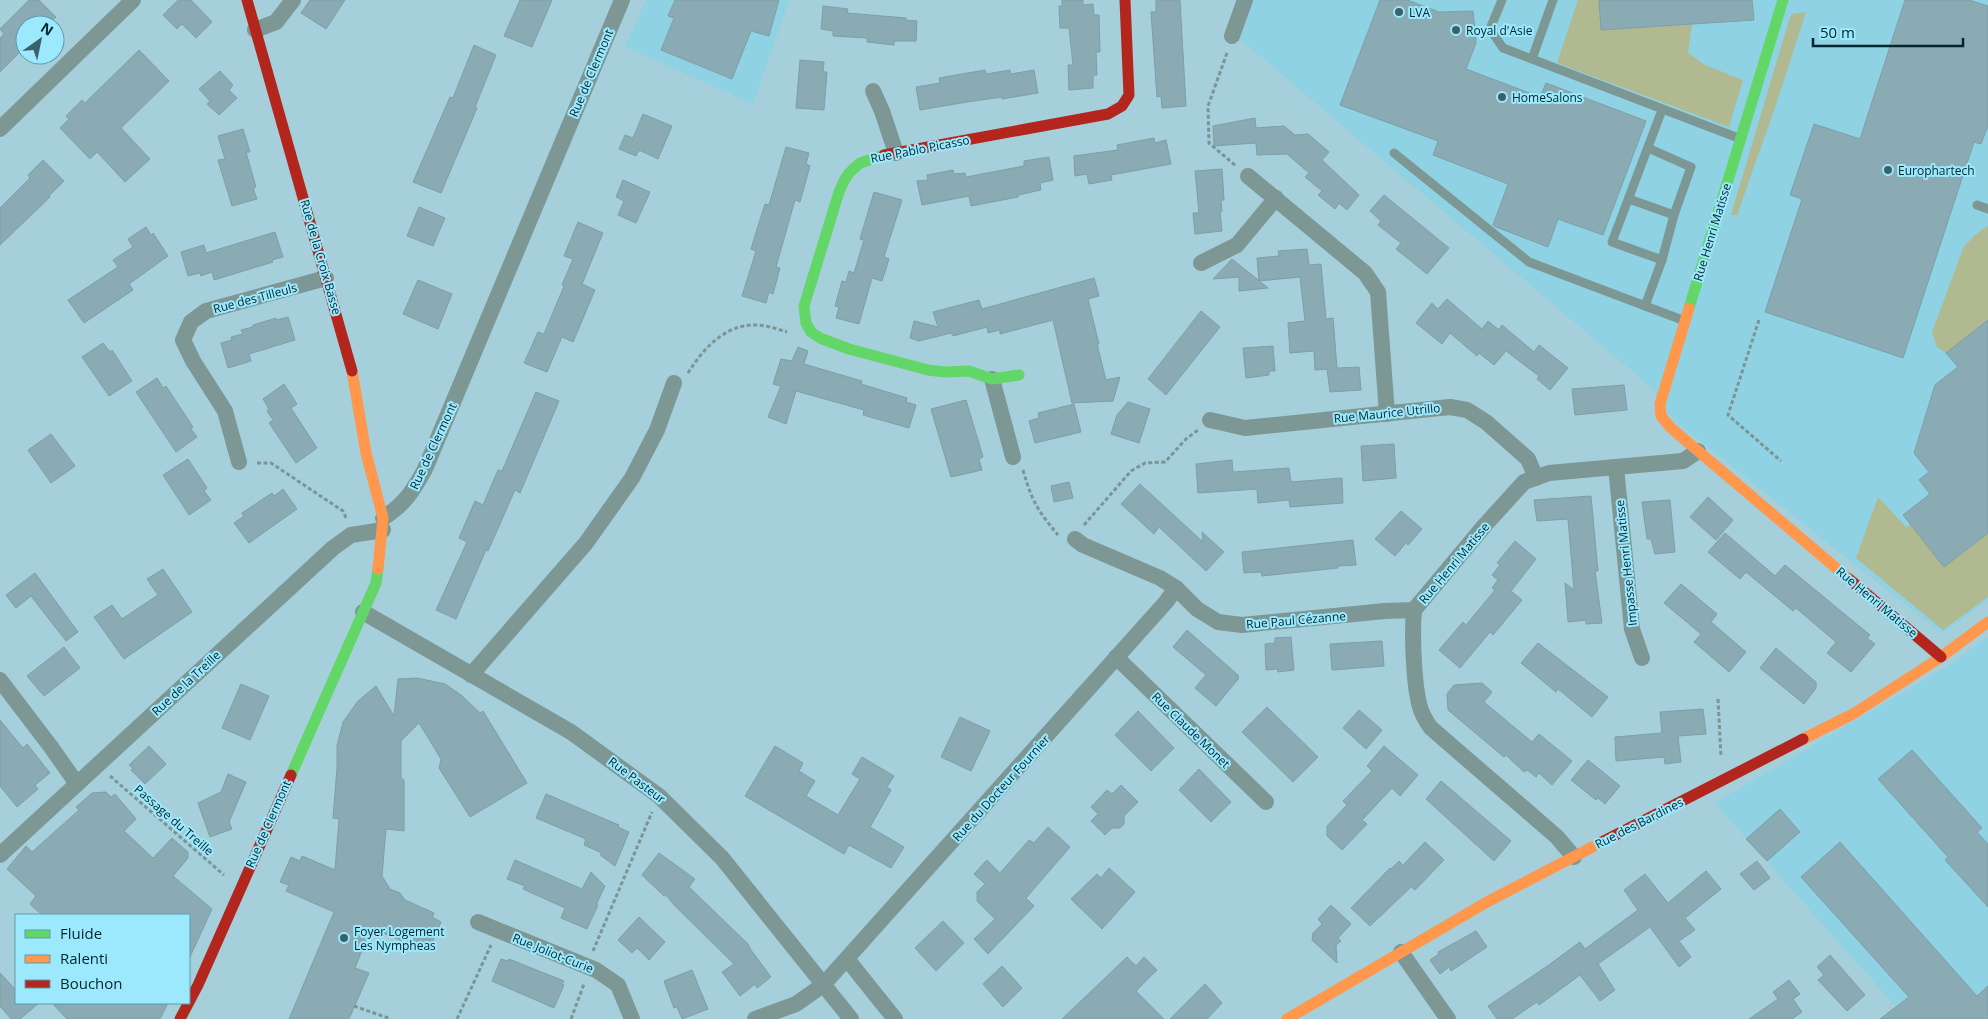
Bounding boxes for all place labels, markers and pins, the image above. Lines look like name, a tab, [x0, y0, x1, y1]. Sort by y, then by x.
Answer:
place label: LVA	[1409, 4, 1430, 21]
marker: LVA	[1393, 6, 1405, 18]
place label: Royal d'Asie	[1466, 22, 1533, 39]
marker: Royal d'Asie	[1450, 24, 1462, 36]
place label: HomeSalons	[1512, 89, 1583, 106]
marker: HomeSalons	[1496, 91, 1508, 103]
place label: Europhartech	[1898, 162, 1975, 179]
marker: Europhartech	[1882, 164, 1894, 176]
place label: Foyer Logement Les Nympheas	[354, 923, 444, 954]
marker: Foyer Logement Les Nympheas	[338, 932, 350, 944]

